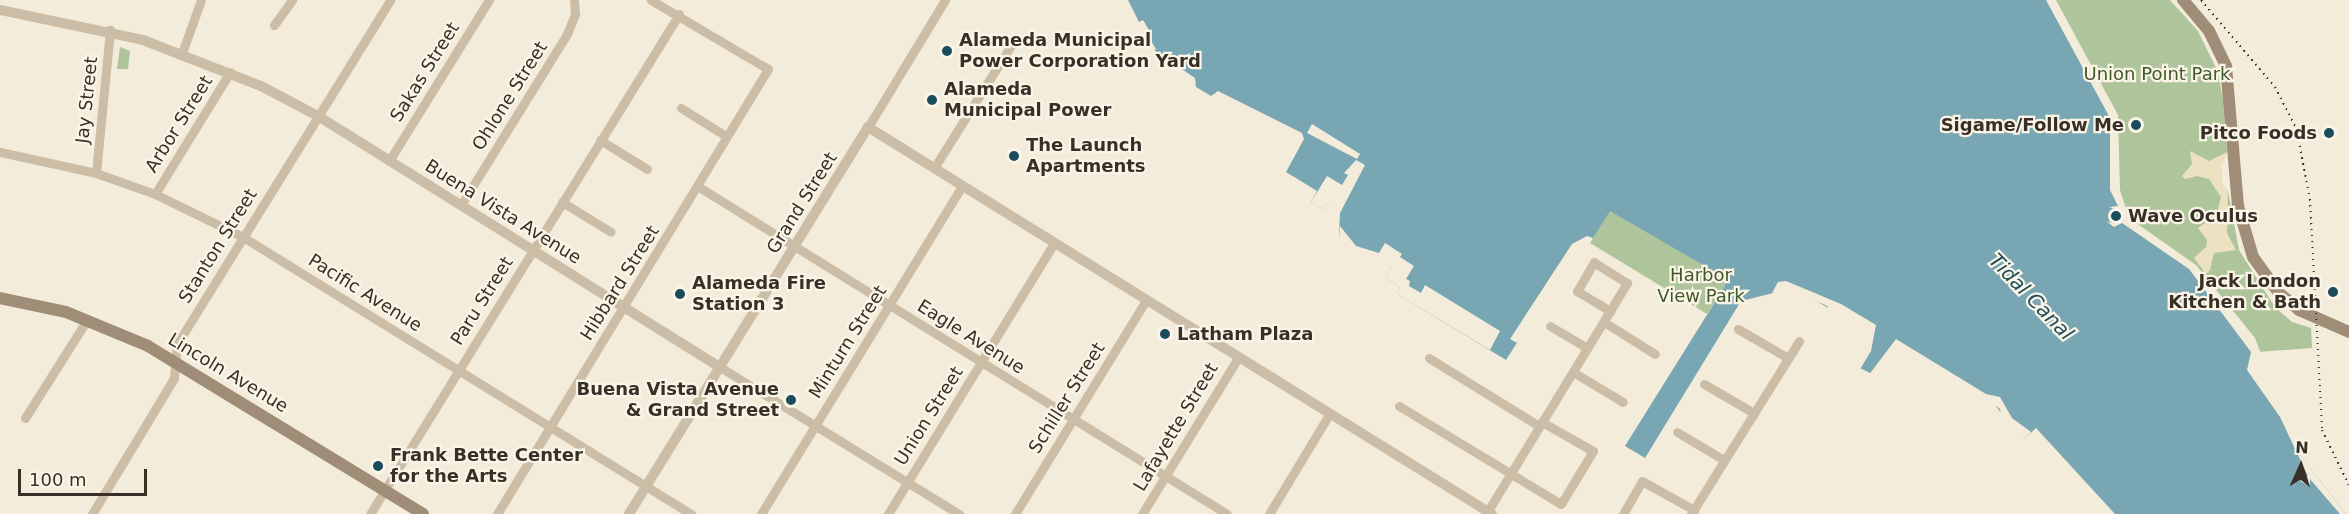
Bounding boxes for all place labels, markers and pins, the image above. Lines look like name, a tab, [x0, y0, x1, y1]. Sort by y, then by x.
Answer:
place label: Alameda Municipal Power Corporation Yard	[959, 30, 1201, 72]
marker: Alameda Municipal Power Corporation Yard	[940, 44, 954, 58]
place label: Alameda Municipal Power	[944, 79, 1111, 122]
marker: Alameda Municipal Power	[925, 93, 939, 107]
place label: Sigame/Follow Me	[1941, 114, 2124, 136]
marker: Sigame/Follow Me	[2129, 118, 2143, 132]
place label: Pitco Foods	[2200, 122, 2317, 144]
marker: Pitco Foods	[2322, 126, 2336, 140]
place label: The Launch Apartments	[1026, 135, 1146, 178]
marker: The Launch Apartments	[1007, 149, 1021, 163]
place label: Wave Oculus	[2128, 205, 2258, 227]
marker: Wave Oculus	[2109, 209, 2123, 223]
place label: Jack London Kitchen & Bath	[2168, 271, 2321, 314]
place label: Alameda Fire Station 3	[692, 273, 826, 316]
marker: Jack London Kitchen & Bath	[2326, 285, 2340, 299]
marker: Alameda Fire Station 3	[673, 287, 687, 301]
place label: Latham Plaza	[1177, 323, 1313, 345]
marker: Latham Plaza	[1158, 327, 1172, 341]
place label: Buena Vista Avenue & Grand Street	[576, 379, 779, 422]
marker: Buena Vista Avenue & Grand Street	[784, 393, 798, 407]
place label: Frank Bette Center for the Arts	[390, 445, 583, 488]
marker: Frank Bette Center for the Arts	[371, 459, 385, 473]

